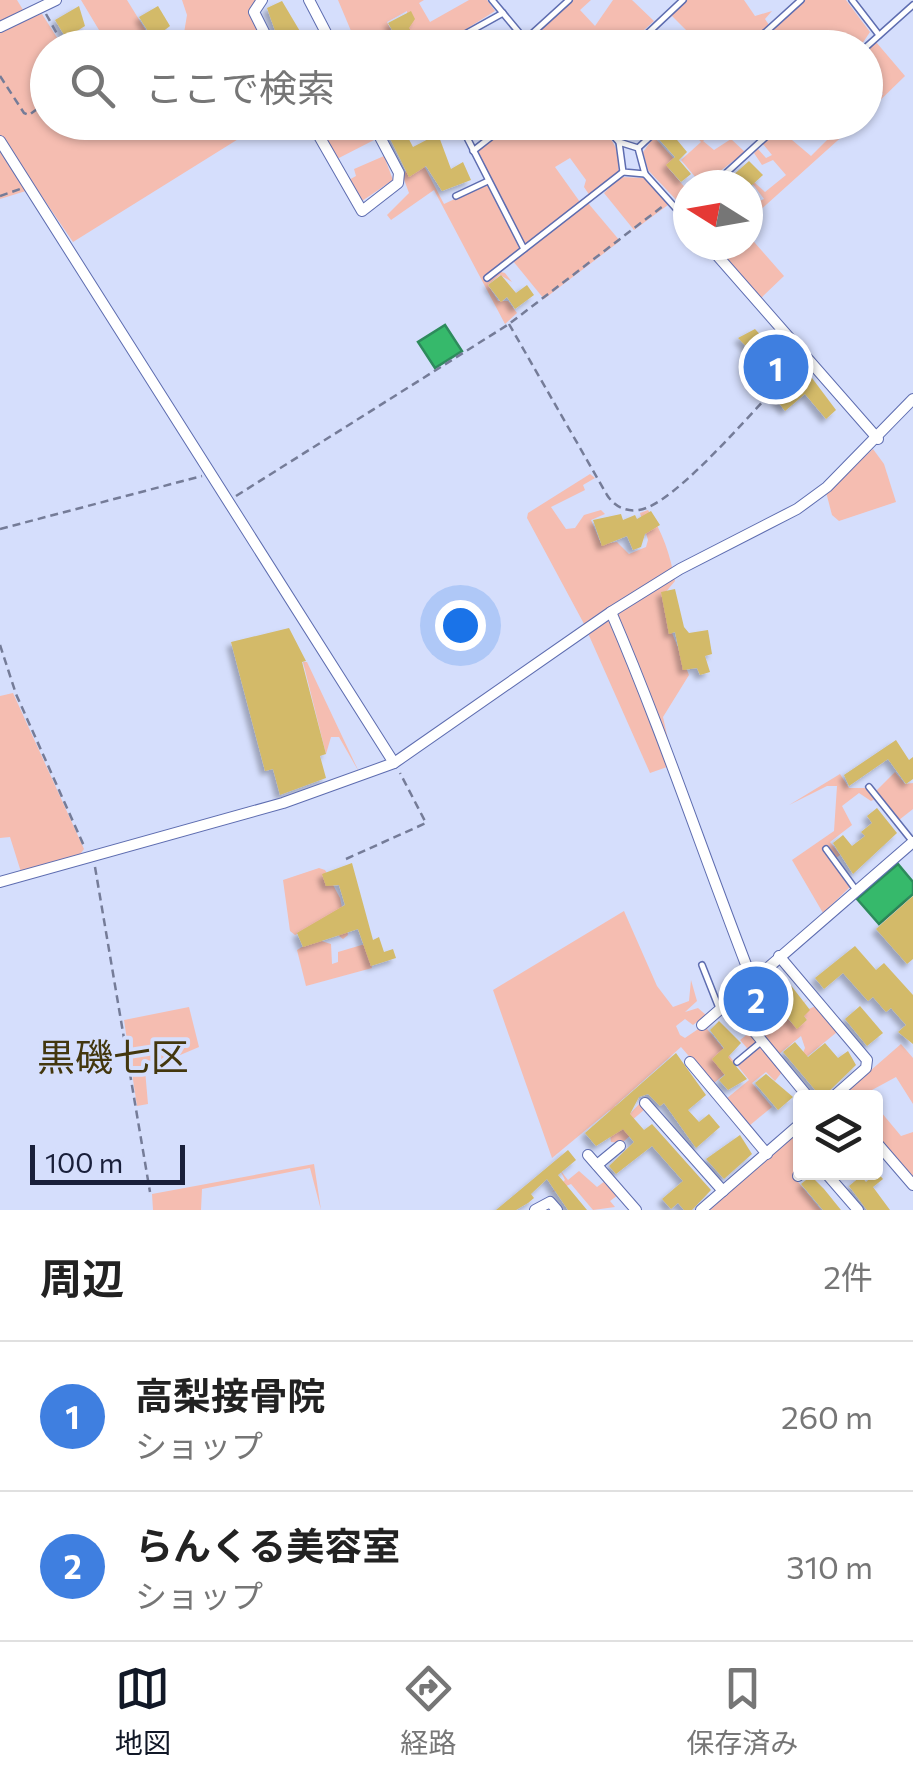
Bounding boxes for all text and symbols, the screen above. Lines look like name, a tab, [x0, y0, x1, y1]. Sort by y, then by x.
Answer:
search box	[30, 30, 883, 140]
icon: search	[65, 58, 120, 113]
text: ここで検索	[145, 63, 335, 110]
north arrow	[673, 170, 763, 260]
pin: 1	[744, 330, 808, 404]
your location	[435, 600, 486, 651]
pin: 2	[724, 962, 788, 1036]
district label: 黒磯七区	[37, 1032, 189, 1079]
map controls	[793, 1090, 883, 1180]
button: layers	[793, 1090, 883, 1180]
scale bar	[30, 1140, 185, 1184]
text: 100 m	[45, 1145, 123, 1179]
text: 周辺	[40, 1251, 124, 1303]
text: 2件	[823, 1256, 873, 1296]
text: 高梨接骨院	[135, 1371, 325, 1418]
text: 1	[65, 1396, 80, 1436]
text: 260 m	[781, 1396, 873, 1436]
text: ショップ	[135, 1425, 263, 1465]
text: らんくる美容室	[135, 1521, 400, 1568]
text: 2	[63, 1546, 82, 1586]
text: 310 m	[786, 1546, 873, 1586]
text: ショップ	[135, 1575, 263, 1615]
tab: 地図	[115, 1661, 171, 1761]
tab: 経路	[400, 1661, 456, 1761]
tab: 保存済み	[686, 1661, 798, 1761]

